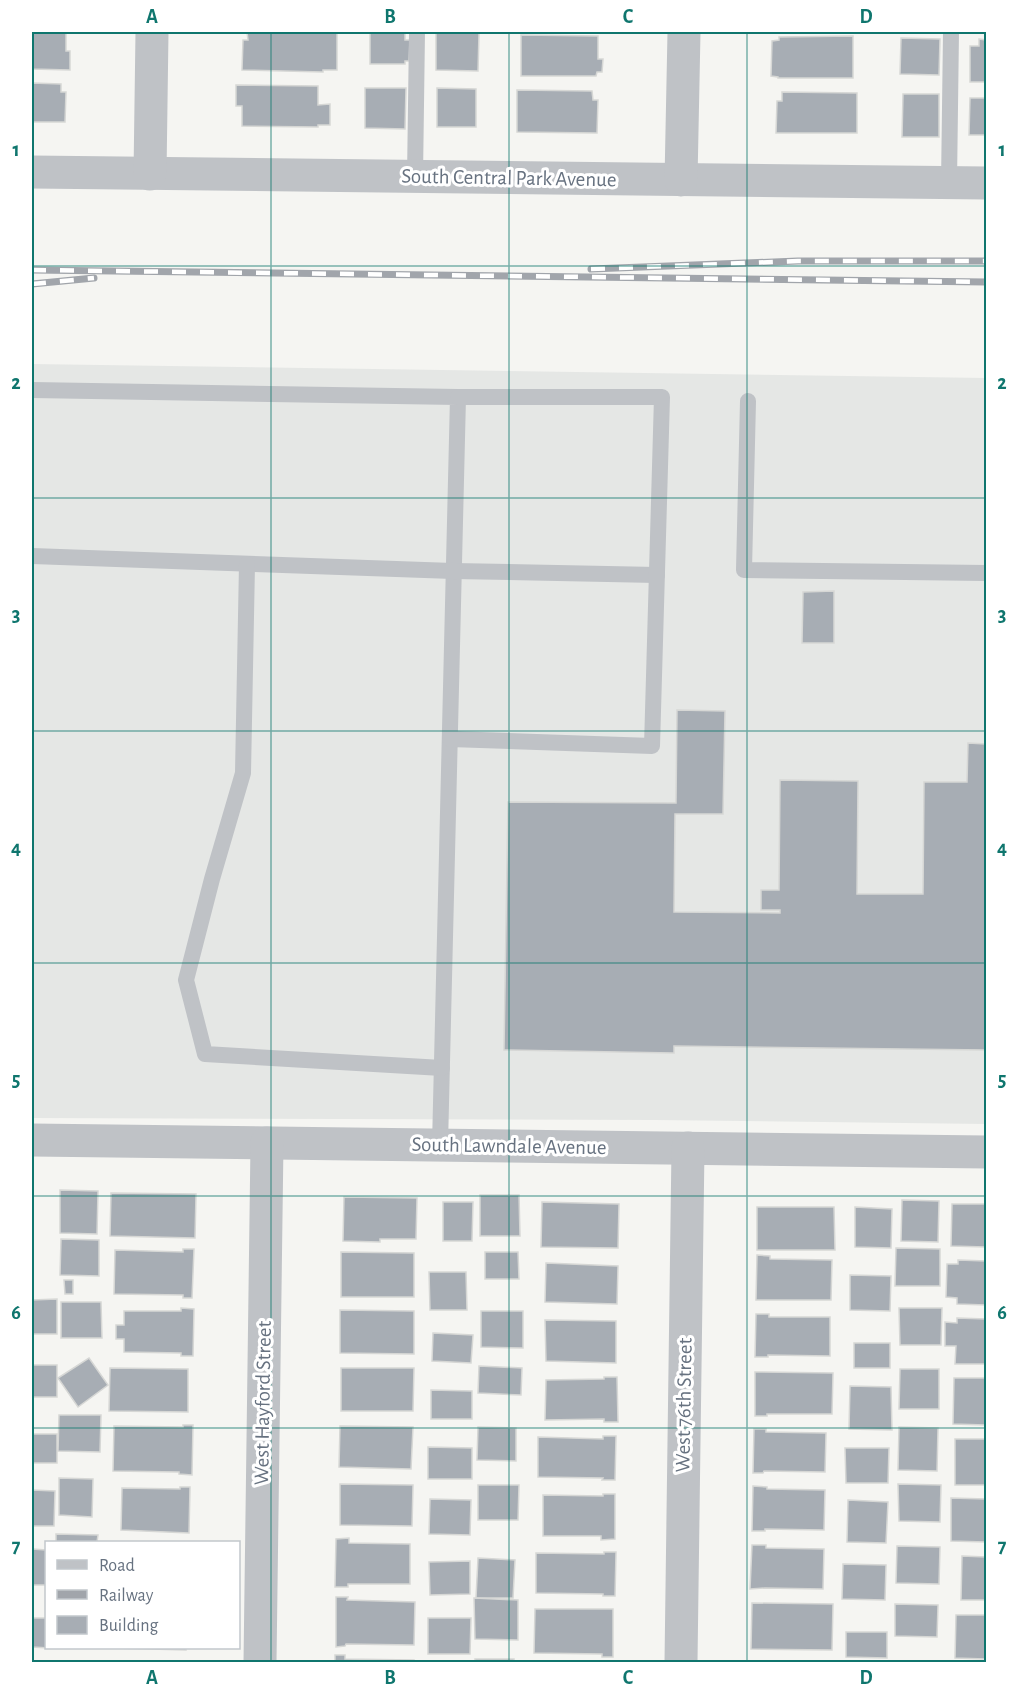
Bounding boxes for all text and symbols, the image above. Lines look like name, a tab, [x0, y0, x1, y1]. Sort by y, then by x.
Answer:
text: A	[146, 7, 158, 27]
text: B	[384, 7, 396, 27]
text: C	[623, 7, 634, 27]
text: D	[859, 7, 873, 27]
text: 1	[12, 140, 20, 160]
text: 1	[998, 140, 1006, 160]
street label: South Central Park Avenue	[401, 166, 617, 190]
text: 2	[11, 373, 21, 393]
text: 2	[997, 373, 1007, 393]
text: 3	[12, 605, 20, 625]
text: 3	[998, 605, 1006, 625]
text: 4	[11, 838, 21, 858]
text: 4	[997, 838, 1007, 858]
text: 5	[12, 1070, 20, 1090]
text: 5	[998, 1070, 1006, 1090]
street label: South Lawndale Avenue	[411, 1134, 607, 1158]
text: 6	[11, 1303, 21, 1323]
text: 6	[997, 1303, 1007, 1323]
street label: West Hayford Street	[251, 1320, 275, 1485]
street label: West 76th Street	[672, 1337, 696, 1472]
text: 7	[12, 1536, 21, 1556]
text: 7	[998, 1536, 1007, 1556]
legend	[45, 1541, 240, 1649]
text: Road	[99, 1557, 135, 1575]
text: Railway	[99, 1587, 154, 1605]
text: Building	[99, 1617, 159, 1635]
text: A	[146, 1668, 158, 1688]
text: B	[384, 1668, 396, 1688]
text: C	[623, 1668, 634, 1688]
text: D	[859, 1668, 873, 1688]

